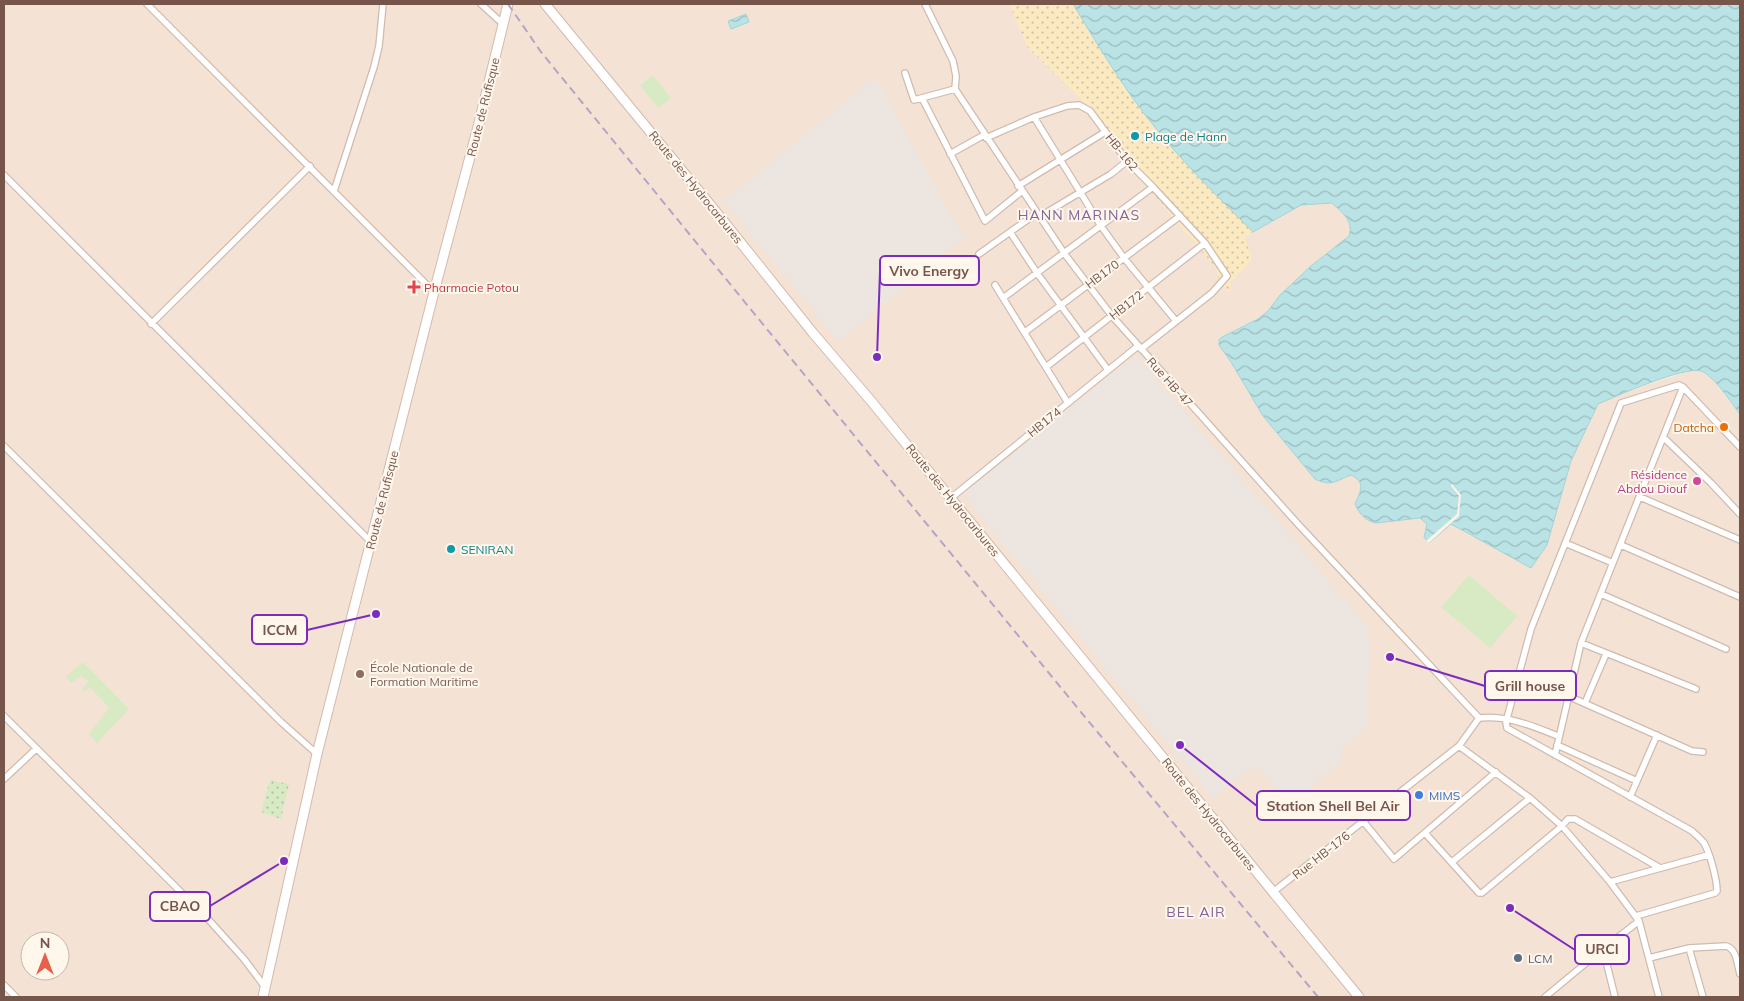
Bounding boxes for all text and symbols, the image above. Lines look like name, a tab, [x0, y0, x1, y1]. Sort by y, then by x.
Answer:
street label: Route de Rufisque	[463, 56, 503, 158]
street label: Route des Hydrocarbures	[646, 128, 746, 246]
place label: Plage de Hann	[1145, 129, 1227, 144]
street label: HB-162	[1102, 130, 1142, 174]
marker: Plage de Hann	[1129, 130, 1141, 142]
district label: HANN MARINAS	[1018, 206, 1140, 224]
callout: Vivo Energy	[880, 256, 979, 285]
street label: HB170	[1082, 256, 1122, 292]
text: Vivo Energy	[888, 262, 969, 280]
place label: Pharmacie Potou	[424, 280, 519, 295]
marker: Pharmacie Potou	[408, 281, 420, 293]
street label: HB172	[1106, 287, 1146, 323]
street label: Rue HB-47	[1144, 354, 1196, 410]
street label: HB174	[1024, 404, 1064, 440]
place label: Datcha	[1674, 420, 1714, 435]
marker: Datcha	[1718, 421, 1730, 433]
street label: Route des Hydrocarbures	[903, 441, 1003, 559]
street label: Route de Rufisque	[362, 449, 402, 551]
place label: Résidence Abdou Diouf	[1617, 467, 1688, 496]
marker: Résidence Abdou Diouf	[1691, 475, 1703, 487]
place label: SENIRAN	[461, 542, 514, 557]
marker: SENIRAN	[445, 543, 457, 555]
callout: ICCM	[252, 615, 307, 644]
text: ICCM	[262, 621, 298, 639]
place label: École Nationale de Formation Maritime	[370, 660, 478, 689]
marker: École Nationale de Formation Maritime	[354, 668, 366, 680]
callout: Grill house	[1485, 671, 1576, 700]
text: Grill house	[1495, 677, 1566, 695]
street label: Route des Hydrocarbures	[1159, 755, 1259, 873]
place label: MIMS	[1429, 788, 1460, 803]
marker: MIMS	[1413, 789, 1425, 801]
callout: Station Shell Bel Air	[1257, 791, 1410, 820]
text: Station Shell Bel Air	[1266, 797, 1400, 815]
street label: Rue HB-176	[1289, 828, 1353, 882]
callout: CBAO	[150, 892, 210, 921]
text: CBAO	[160, 897, 200, 915]
district label: BEL AIR	[1166, 903, 1226, 921]
north arrow	[20, 931, 70, 981]
text: N	[40, 934, 50, 952]
callout: URCI	[1575, 935, 1629, 964]
text: URCI	[1585, 940, 1619, 958]
place label: LCM	[1528, 951, 1553, 966]
marker: LCM	[1512, 952, 1524, 964]

